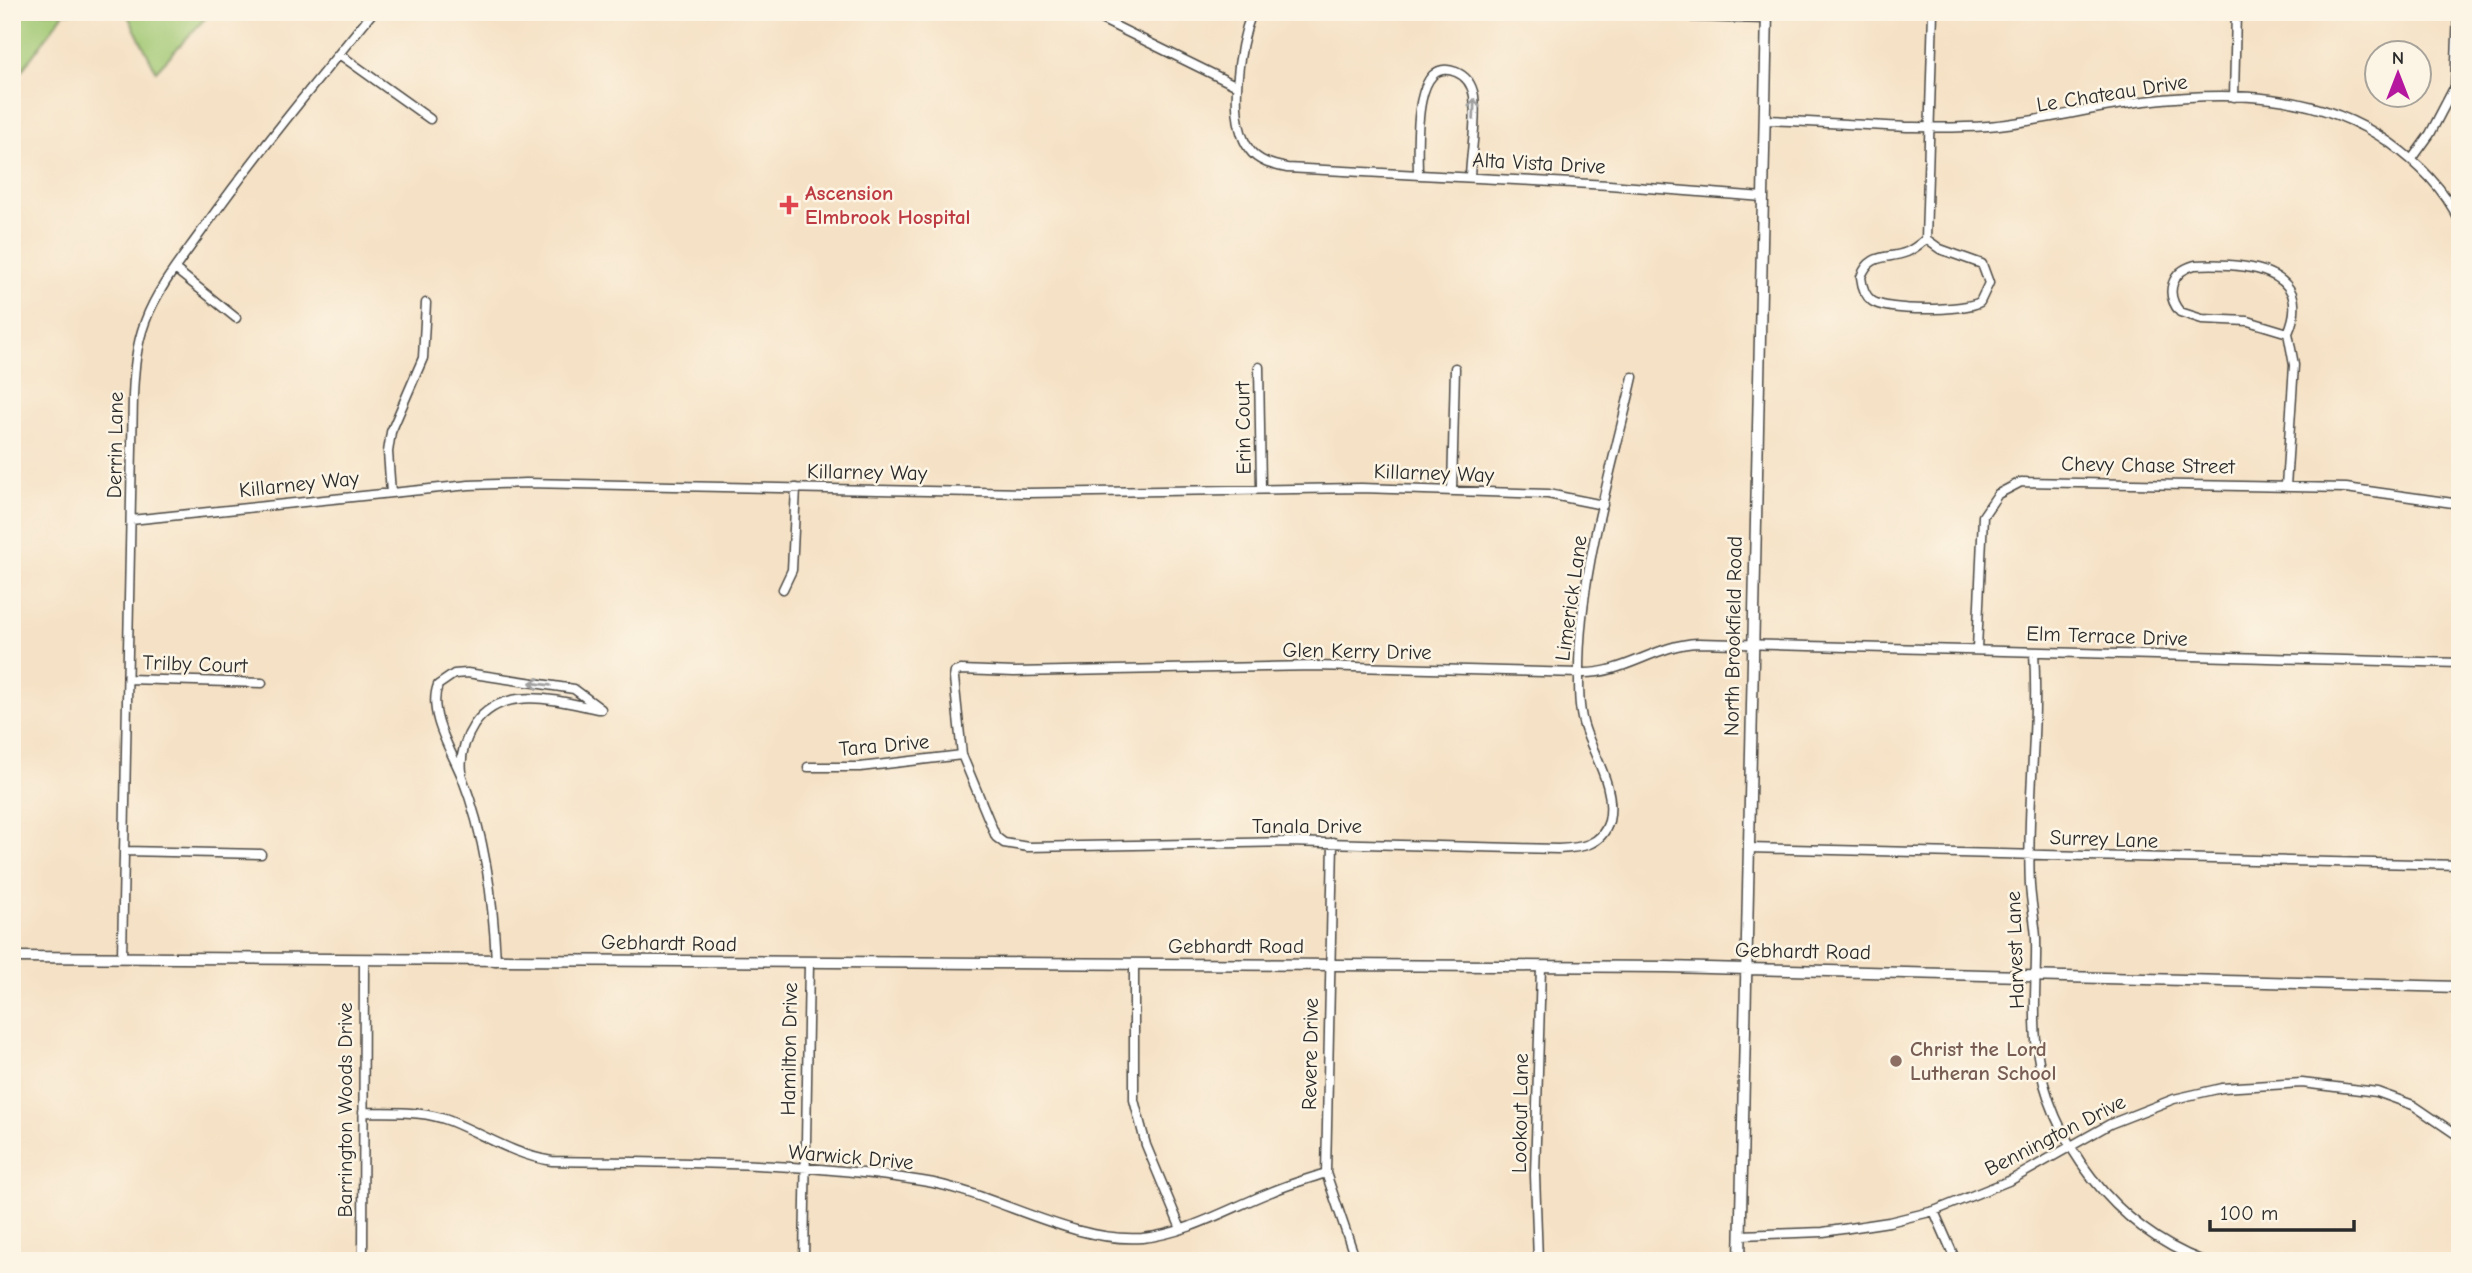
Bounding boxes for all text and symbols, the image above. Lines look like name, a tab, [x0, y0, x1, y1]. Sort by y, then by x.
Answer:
north arrow	[2364, 38, 2434, 108]
text: N	[2392, 47, 2404, 69]
street label: Le Chateau Drive	[2035, 69, 2189, 117]
one-way arrow	[1467, 97, 1480, 120]
street label: Alta Vista Drive	[1472, 148, 1606, 178]
place label: Ascension Elmbrook Hospital	[805, 181, 971, 229]
marker: Ascension Elmbrook Hospital	[779, 195, 799, 215]
street label: Erin Court	[1230, 380, 1256, 475]
street label: Derrin Lane	[102, 391, 128, 499]
street label: Chevy Chase Street	[2061, 451, 2236, 479]
street label: Killarney Way	[807, 459, 928, 485]
street label: Killarney Way	[1373, 459, 1495, 487]
street label: Killarney Way	[238, 466, 361, 502]
street label: Limerick Lane	[1550, 534, 1592, 662]
street label: North Brookfield Road	[1719, 536, 1747, 736]
street label: Elm Terrace Drive	[2026, 621, 2188, 651]
street label: Glen Kerry Drive	[1282, 638, 1432, 664]
street label: Trilby Court	[142, 650, 249, 678]
one-way arrow	[529, 677, 552, 690]
street label: Tara Drive	[838, 729, 930, 761]
street label: Tanala Drive	[1252, 814, 1362, 838]
street label: Surrey Lane	[2049, 825, 2159, 853]
street label: Harvest Lane	[2001, 891, 2029, 1009]
street label: Gebhardt Road	[601, 930, 737, 956]
street label: Gebhardt Road	[1168, 934, 1304, 958]
street label: Gebhardt Road	[1735, 938, 1871, 964]
street label: Hamilton Drive	[776, 982, 802, 1116]
street label: Revere Drive	[1297, 998, 1323, 1110]
street label: Barrington Woods Drive	[333, 1003, 357, 1217]
place label: Christ the Lord Lutheran School	[1910, 1037, 2056, 1085]
street label: Lookout Lane	[1507, 1053, 1533, 1173]
marker: Christ the Lord Lutheran School	[1888, 1053, 1904, 1069]
street label: Bennington Drive	[1981, 1089, 2129, 1181]
street label: Warwick Drive	[787, 1140, 915, 1174]
scale bar	[2210, 1189, 2353, 1233]
text: 100 m	[2220, 1201, 2278, 1225]

